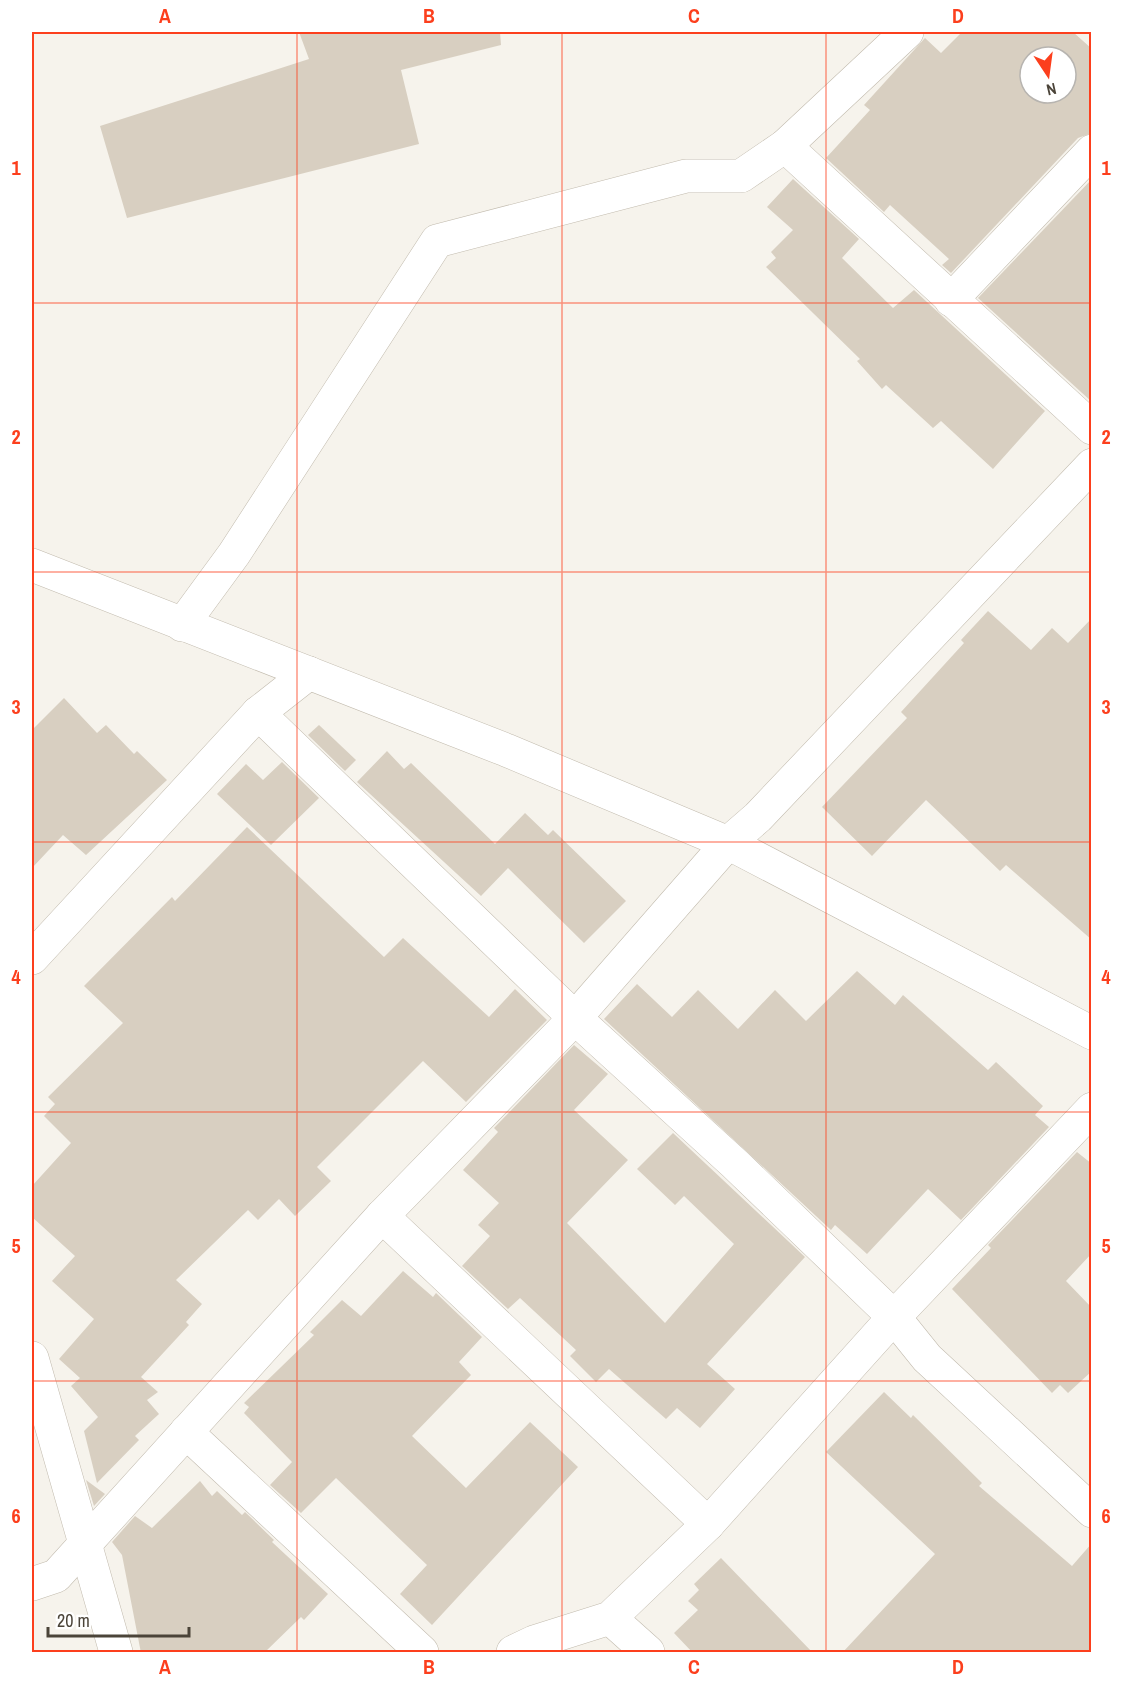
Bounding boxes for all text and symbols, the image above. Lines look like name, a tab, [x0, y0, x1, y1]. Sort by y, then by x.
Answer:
text: A	[159, 2, 171, 29]
text: B	[423, 2, 435, 29]
text: C	[688, 2, 700, 29]
text: D	[952, 2, 964, 29]
north arrow	[1018, 45, 1078, 105]
text: N	[1044, 78, 1058, 101]
text: 1	[11, 154, 21, 181]
text: 1	[1101, 154, 1111, 181]
text: 2	[11, 423, 21, 450]
text: 2	[1101, 423, 1111, 450]
text: 3	[11, 693, 21, 720]
text: 3	[1101, 693, 1111, 720]
text: 4	[11, 963, 21, 990]
text: 4	[1101, 963, 1111, 990]
text: 5	[11, 1232, 21, 1259]
text: 5	[1101, 1232, 1111, 1259]
text: 6	[11, 1502, 21, 1529]
text: 6	[1101, 1502, 1111, 1529]
scale bar	[48, 1600, 189, 1638]
text: 20 m	[57, 1608, 90, 1633]
text: A	[159, 1653, 171, 1680]
text: B	[423, 1653, 435, 1680]
text: C	[688, 1653, 700, 1680]
text: D	[952, 1653, 964, 1680]

